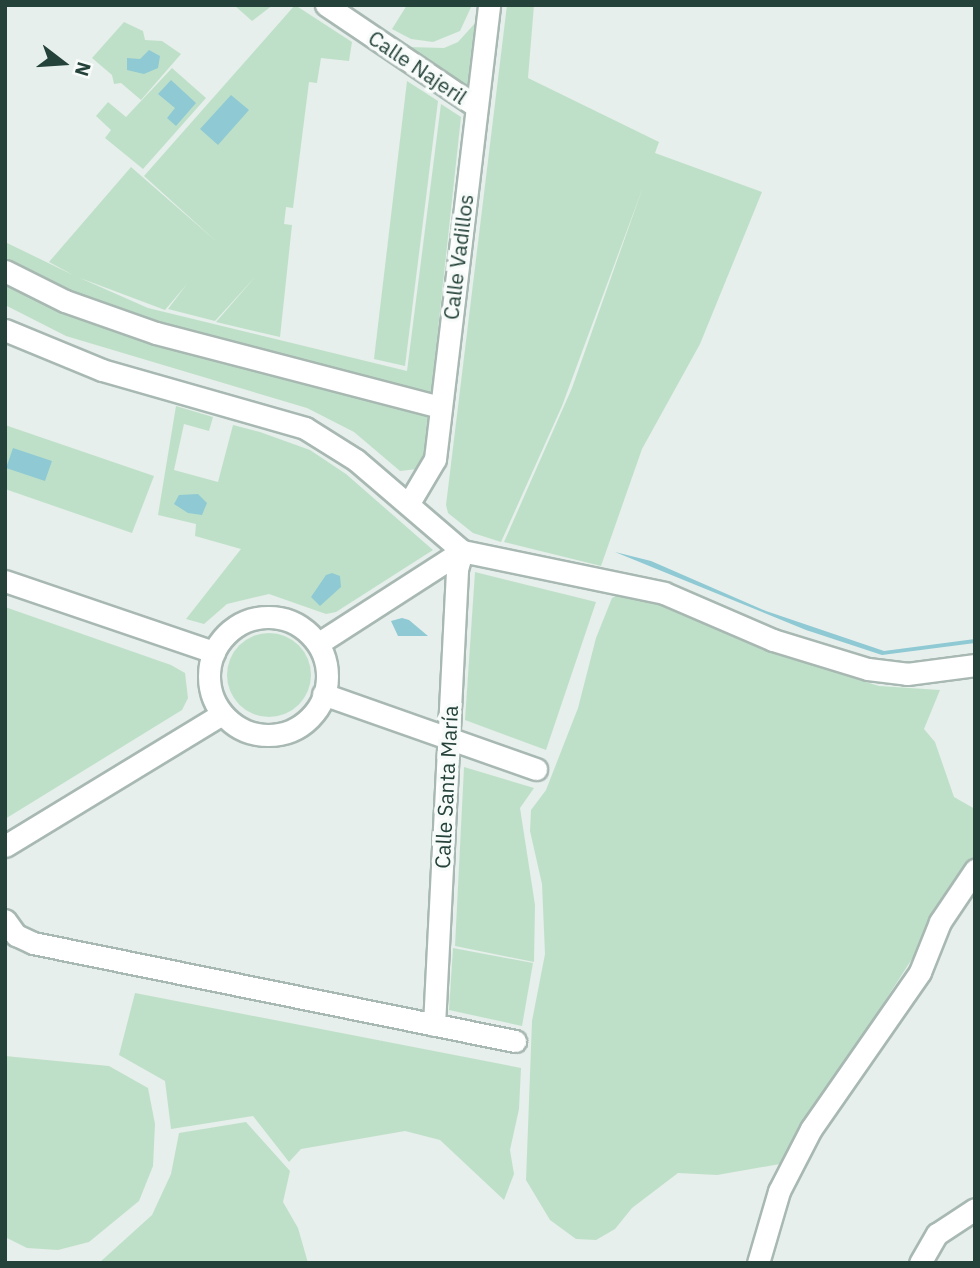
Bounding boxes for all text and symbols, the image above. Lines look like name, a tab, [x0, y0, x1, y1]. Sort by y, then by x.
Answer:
street label: Calle Najeril	[364, 25, 472, 109]
north arrow	[28, 28, 98, 98]
text: N	[70, 59, 97, 79]
street label: Calle Vadillos	[438, 193, 478, 321]
street label: Calle Santa María	[429, 705, 463, 869]

